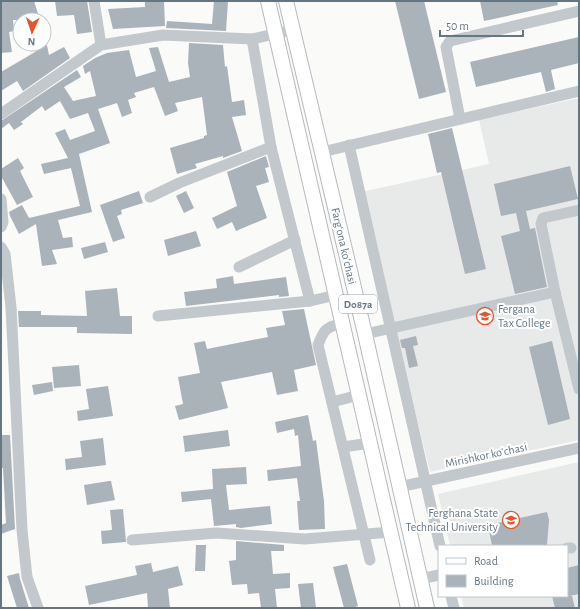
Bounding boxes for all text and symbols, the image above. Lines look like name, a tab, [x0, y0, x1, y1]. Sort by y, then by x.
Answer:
north arrow	[12, 12, 52, 52]
scale bar	[440, 12, 523, 38]
text: 50 m	[446, 20, 469, 32]
text: N	[27, 36, 36, 47]
street label: Fargʻona koʻchasi	[329, 206, 359, 286]
road number: D087a	[339, 295, 377, 313]
place label: Fergana Tax College	[498, 303, 550, 329]
school or university icon: Fergana Tax College	[475, 306, 495, 326]
street label: Mirishkor koʻchasi	[444, 440, 528, 470]
place label: Ferghana State Technical University	[406, 507, 498, 534]
school or university icon: Ferghana State Technical University	[501, 510, 521, 530]
legend	[438, 545, 568, 597]
text: Road	[474, 555, 498, 567]
text: Building	[474, 575, 514, 587]

